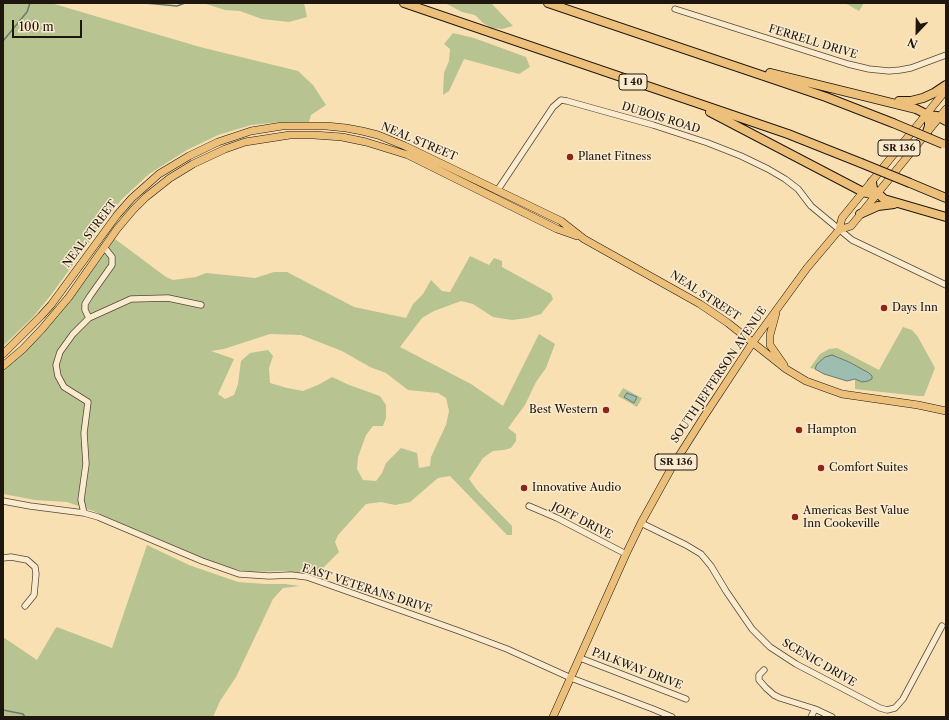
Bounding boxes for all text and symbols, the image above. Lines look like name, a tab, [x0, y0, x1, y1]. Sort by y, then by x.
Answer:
scale bar	[14, 12, 84, 38]
north arrow	[897, 12, 937, 52]
text: 100 m	[19, 19, 54, 34]
street label: FERRELL DRIVE	[767, 22, 859, 62]
text: N	[905, 35, 920, 51]
road number: I 40	[619, 74, 647, 90]
street label: DUBOIS ROAD	[620, 100, 702, 136]
street label: NEAL STREET	[379, 120, 459, 164]
road number: SR 136	[878, 140, 920, 156]
place label: Planet Fitness	[578, 150, 651, 164]
marker: Planet Fitness	[565, 152, 575, 162]
street label: NEAL STREET	[60, 198, 120, 270]
street label: NEAL STREET	[667, 268, 743, 324]
place label: Days Inn	[892, 301, 938, 315]
marker: Days Inn	[879, 303, 889, 313]
street label: SOUTH JEFFERSON AVENUE	[668, 304, 770, 446]
place label: Best Western	[529, 403, 598, 417]
marker: Best Western	[601, 405, 611, 415]
place label: Hampton	[807, 423, 857, 437]
marker: Hampton	[794, 425, 804, 435]
road number: SR 136	[655, 454, 697, 470]
place label: Comfort Suites	[829, 461, 908, 475]
marker: Comfort Suites	[816, 463, 826, 473]
place label: Innovative Audio	[532, 481, 621, 495]
marker: Innovative Audio	[519, 483, 529, 493]
street label: JOFF DRIVE	[549, 500, 615, 542]
place label: Americas Best Value Inn Cookeville	[803, 504, 909, 530]
marker: Americas Best Value Inn Cookeville	[790, 512, 800, 522]
street label: EAST VETERANS DRIVE	[300, 562, 434, 616]
street label: SCENIC DRIVE	[779, 636, 859, 690]
street label: PALKWAY DRIVE	[590, 646, 684, 692]

